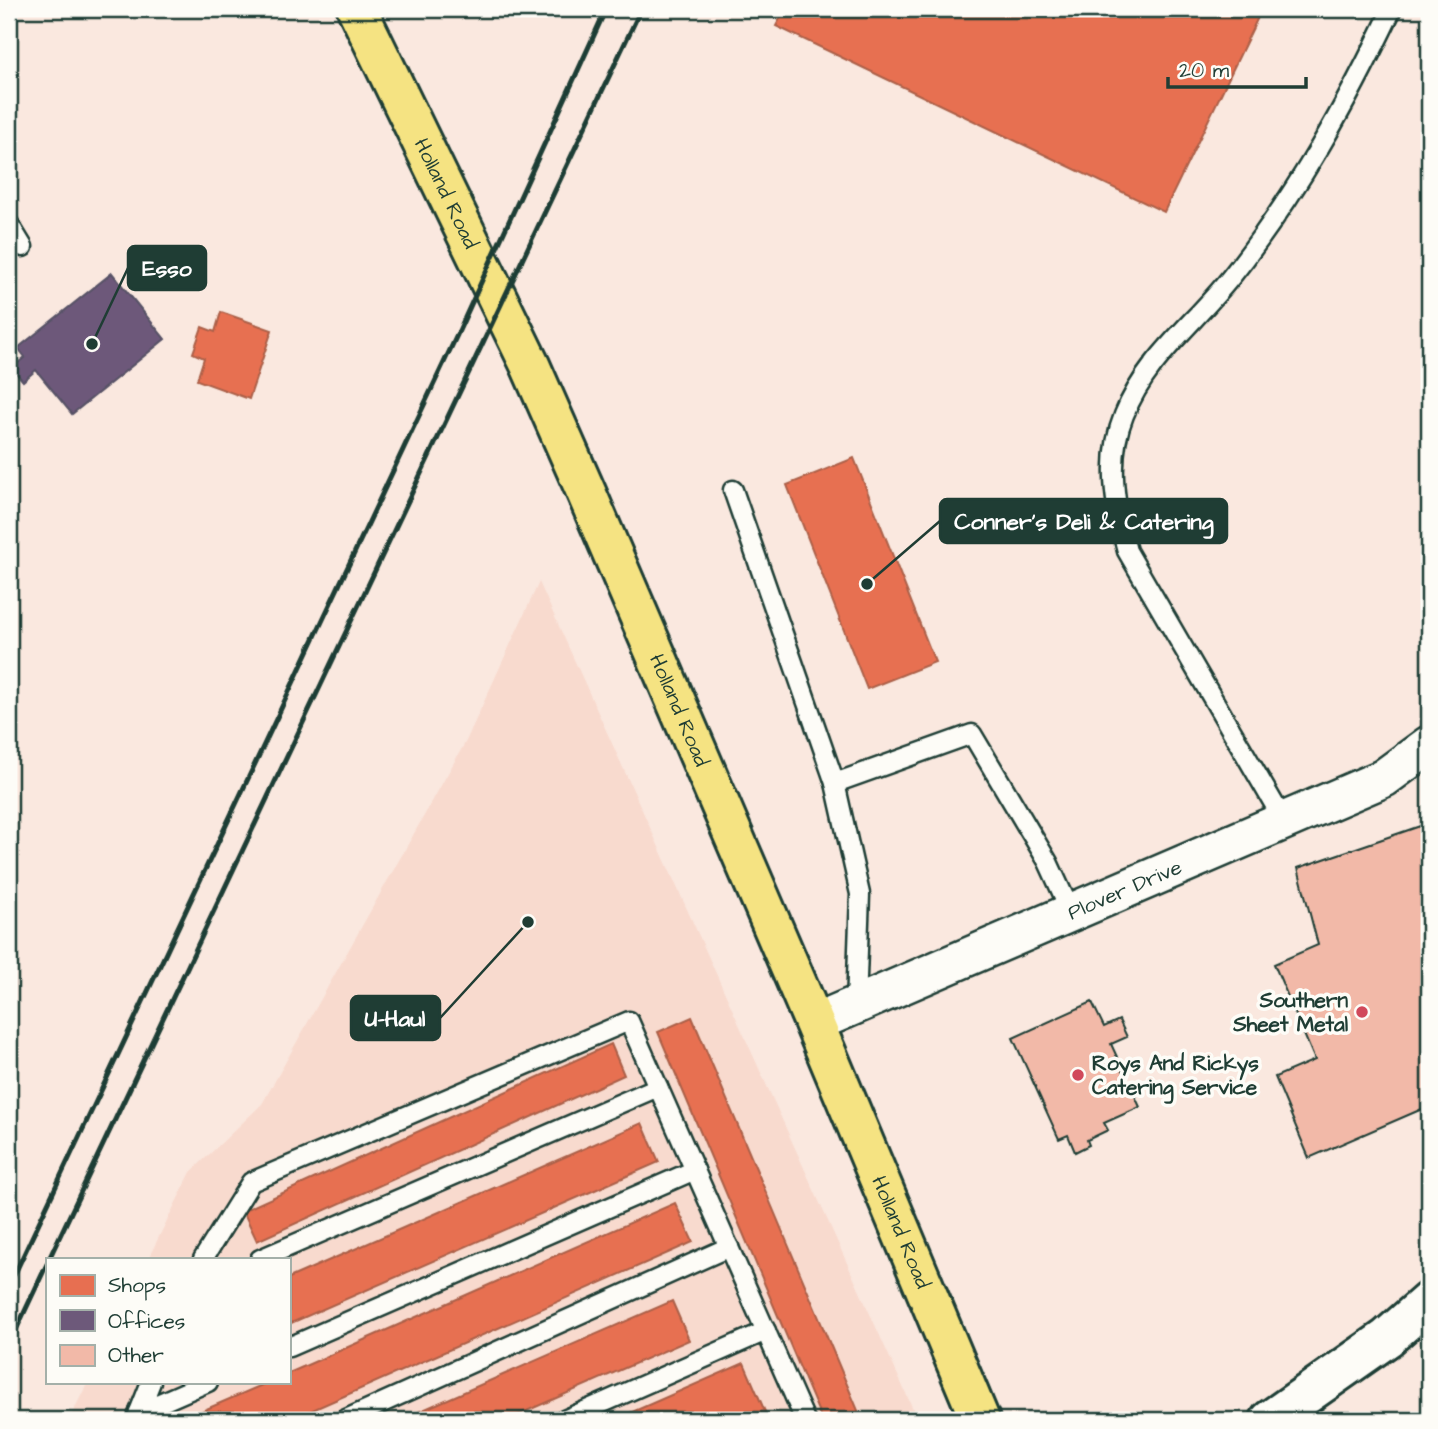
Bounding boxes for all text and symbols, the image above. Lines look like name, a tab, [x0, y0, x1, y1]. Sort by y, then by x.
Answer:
scale bar	[1168, 46, 1307, 90]
text: 20 m	[1179, 56, 1230, 85]
street label: Holland Road	[407, 133, 485, 254]
callout: Esso	[128, 246, 206, 290]
text: Esso	[142, 253, 192, 285]
callout: Conner's Deli & Catering	[940, 499, 1227, 543]
text: Conner's Deli & Catering	[954, 506, 1214, 539]
street label: Holland Road	[642, 650, 716, 771]
street label: Plover Drive	[1063, 853, 1186, 927]
place label: Southern Sheet Metal	[1232, 986, 1349, 1039]
callout: U-Haul	[351, 996, 440, 1040]
text: U-Haul	[365, 1003, 426, 1035]
marker: Southern Sheet Metal	[1354, 1004, 1370, 1020]
place label: Roys And Rickys Catering Service	[1092, 1049, 1259, 1104]
marker: Roys And Rickys Catering Service	[1070, 1067, 1086, 1083]
street label: Holland Road	[864, 1171, 937, 1293]
legend	[46, 1258, 290, 1384]
text: Shops	[108, 1271, 166, 1301]
text: Offices	[108, 1307, 185, 1336]
text: Other	[108, 1341, 164, 1370]

